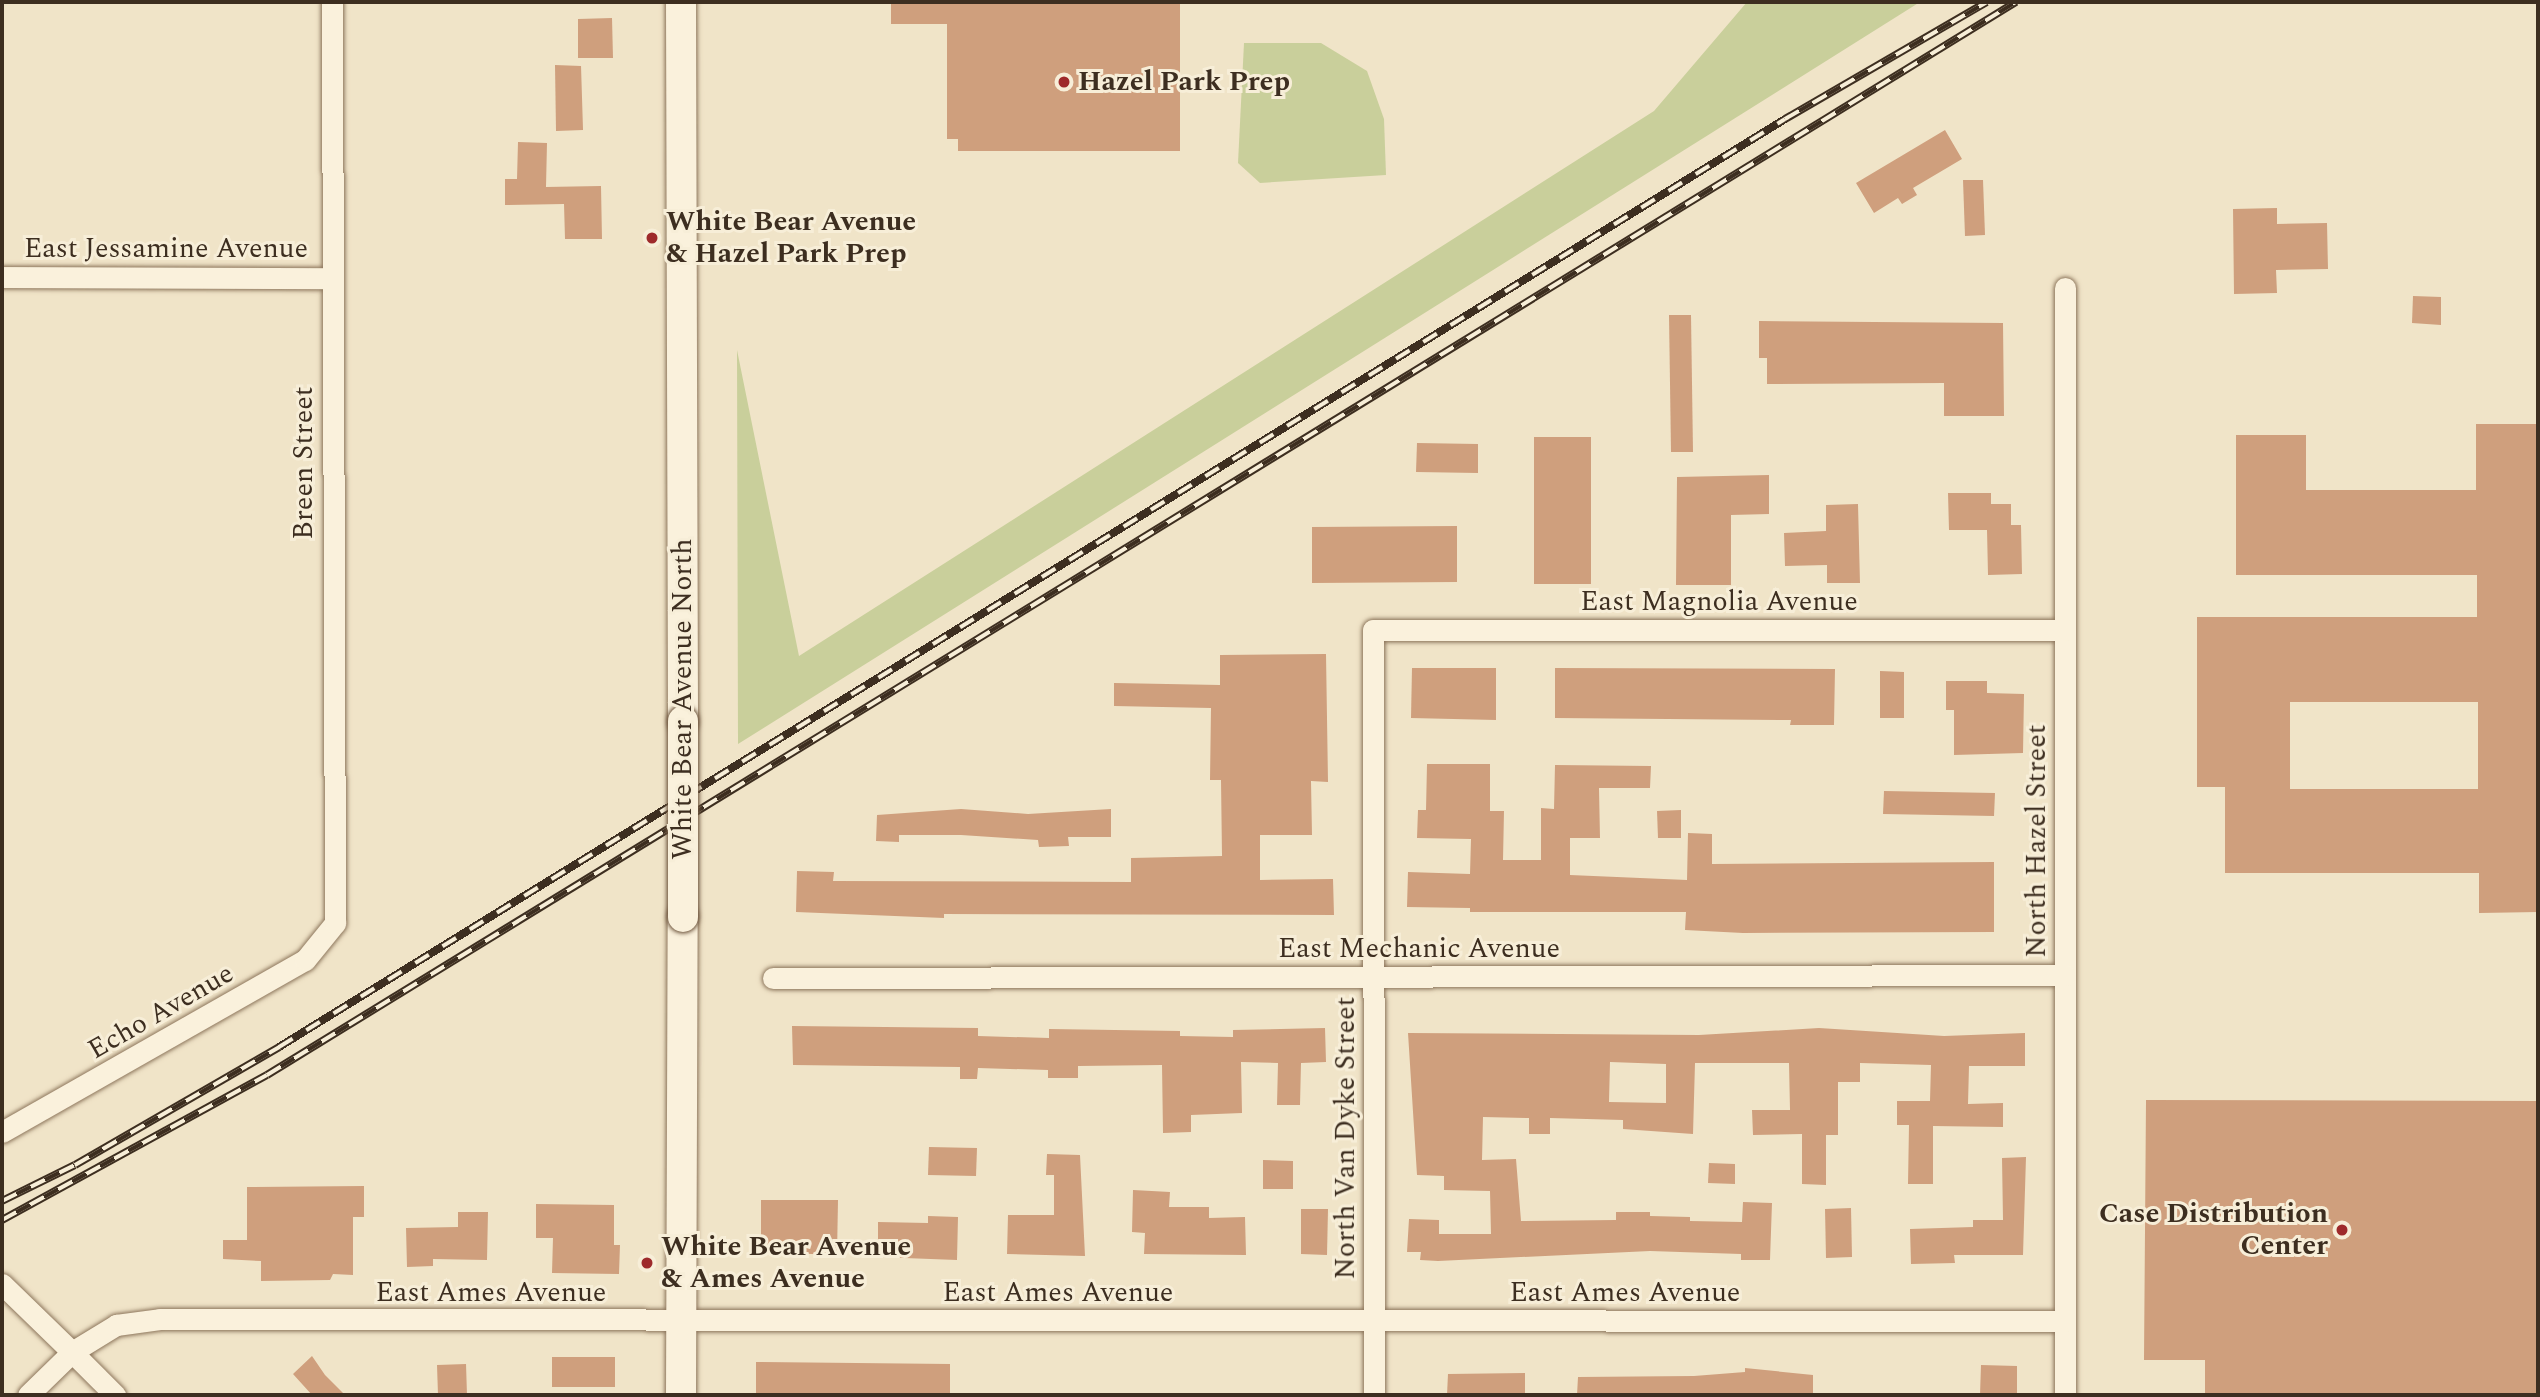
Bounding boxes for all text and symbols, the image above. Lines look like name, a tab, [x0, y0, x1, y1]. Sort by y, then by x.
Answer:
place label: Hazel Park Prep	[1078, 65, 1290, 99]
marker: Hazel Park Prep	[1056, 74, 1072, 90]
place label: White Bear Avenue & Hazel Park Prep	[666, 205, 916, 271]
marker: White Bear Avenue & Hazel Park Prep	[644, 230, 660, 246]
street label: East Jessamine Avenue	[24, 232, 308, 266]
street label: Breen Street	[287, 386, 321, 540]
street label: White Bear Avenue North	[666, 538, 700, 860]
street label: East Magnolia Avenue	[1580, 585, 1858, 619]
street label: North Hazel Street	[2020, 724, 2054, 958]
street label: East Mechanic Avenue	[1278, 932, 1560, 966]
street label: Echo Avenue	[82, 957, 240, 1067]
street label: North Van Dyke Street	[1329, 997, 1363, 1279]
place label: Case Distribution Center	[2099, 1197, 2328, 1263]
marker: Case Distribution Center	[2334, 1222, 2350, 1238]
place label: White Bear Avenue & Ames Avenue	[661, 1230, 911, 1296]
marker: White Bear Avenue & Ames Avenue	[639, 1255, 655, 1271]
street label: East Ames Avenue	[376, 1276, 606, 1310]
street label: East Ames Avenue	[943, 1276, 1173, 1310]
street label: East Ames Avenue	[1510, 1276, 1740, 1310]

